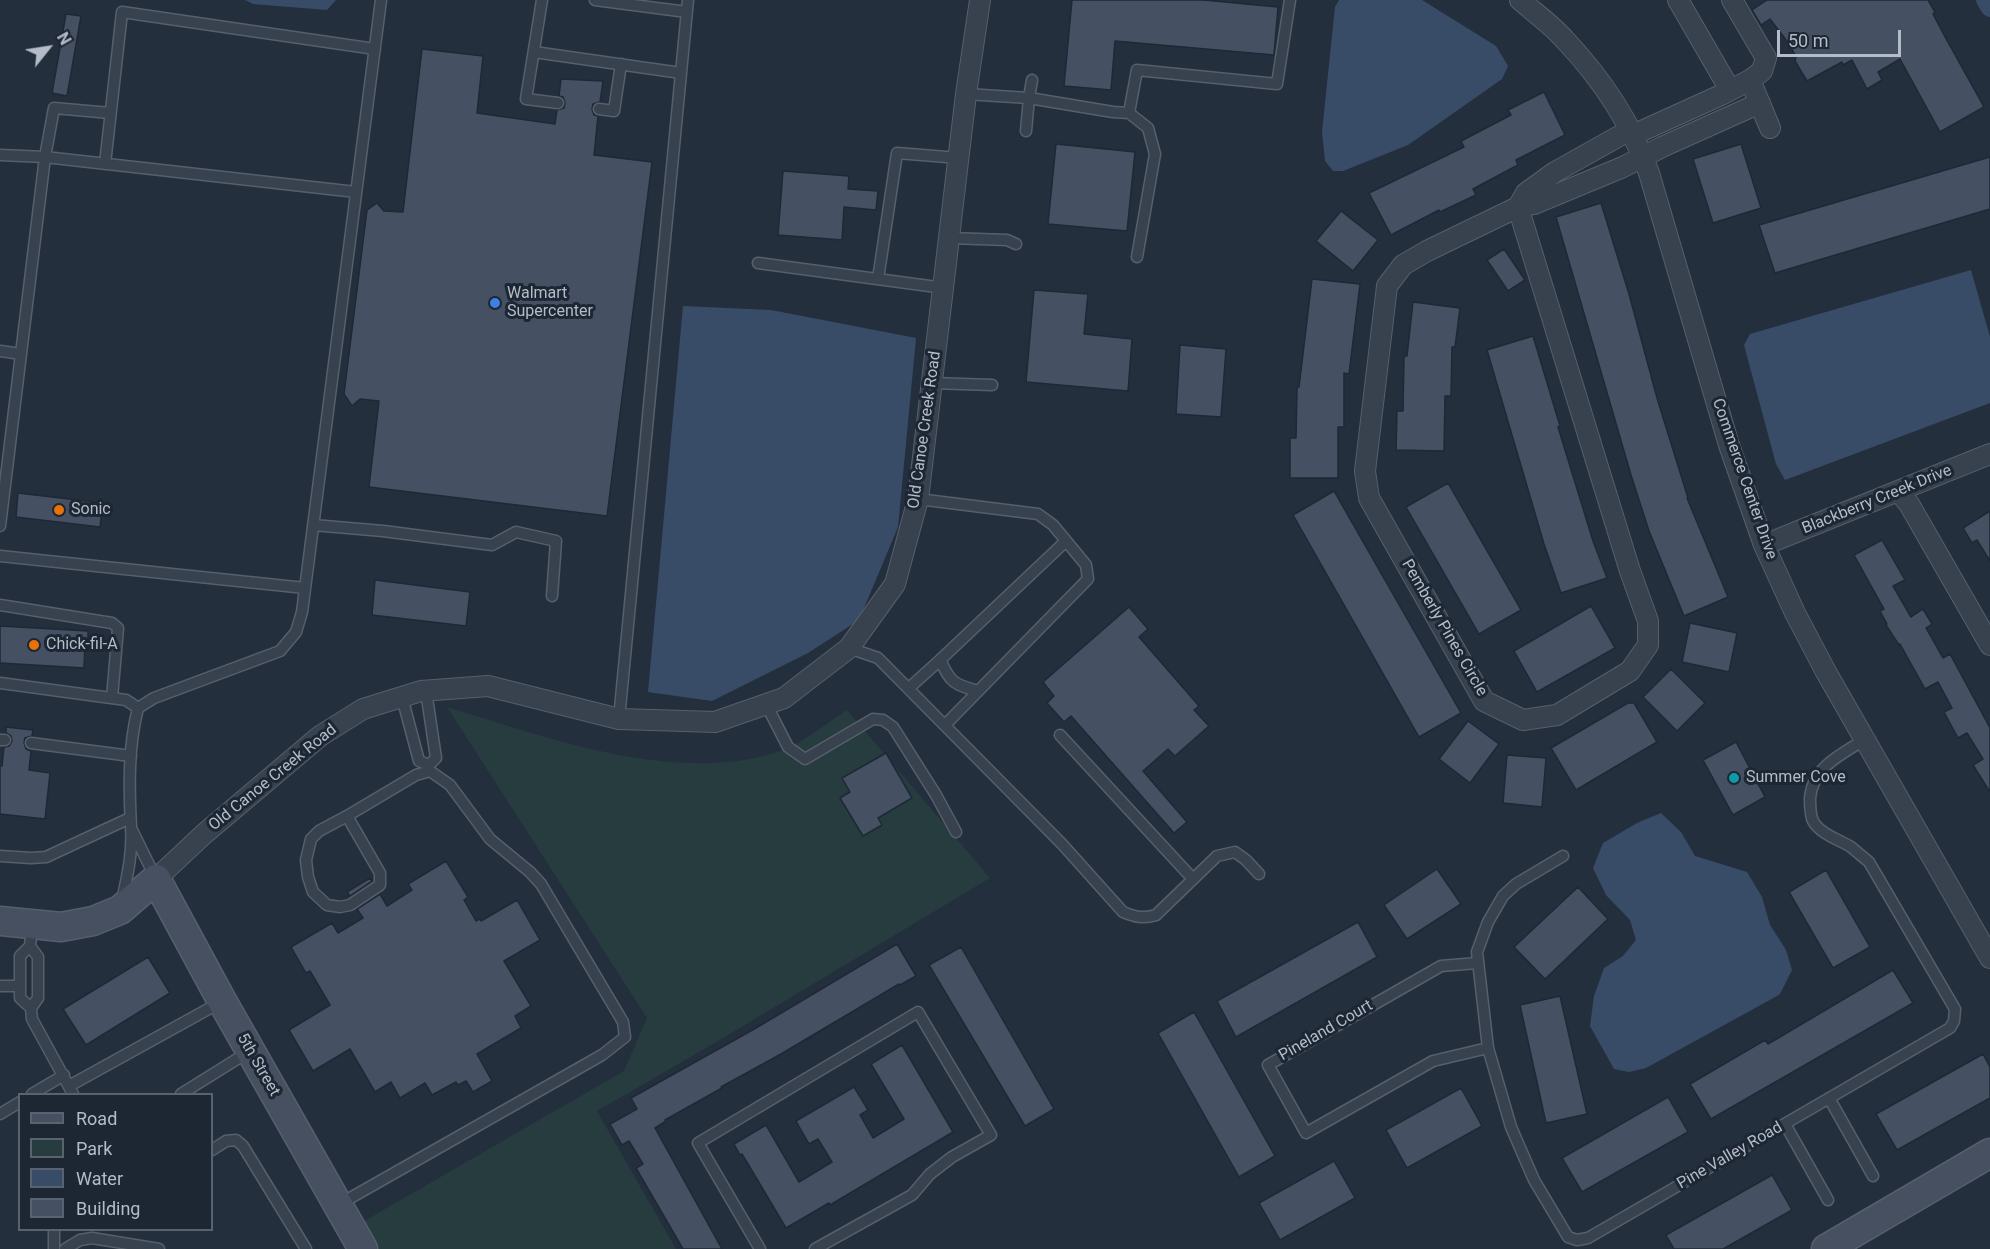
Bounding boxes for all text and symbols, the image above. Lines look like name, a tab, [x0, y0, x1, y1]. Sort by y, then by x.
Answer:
north arrow	[18, 18, 78, 78]
scale bar	[1780, 18, 1904, 56]
text: N	[53, 29, 75, 48]
text: 50 m	[1788, 30, 1828, 51]
place label: Walmart Supercenter	[507, 284, 593, 322]
marker: Walmart Supercenter	[488, 296, 502, 310]
street label: Old Canoe Creek Road	[904, 350, 946, 510]
street label: Commerce Center Drive	[1707, 396, 1781, 562]
street label: Blackberry Creek Drive	[1799, 461, 1955, 539]
place label: Sonic	[71, 500, 111, 520]
marker: Sonic	[52, 503, 66, 517]
street label: Pemberly Pines Circle	[1397, 556, 1491, 700]
place label: Chick-fil-A	[46, 635, 118, 655]
marker: Chick-fil-A	[27, 638, 41, 652]
street label: Old Canoe Creek Road	[205, 721, 341, 835]
place label: Summer Cove	[1746, 768, 1846, 788]
marker: Summer Cove	[1727, 771, 1741, 785]
street label: Pineland Court	[1276, 996, 1376, 1066]
street label: 5th Street	[232, 1030, 284, 1100]
legend	[18, 1093, 213, 1231]
text: Road	[76, 1108, 117, 1129]
street label: Pine Valley Road	[1674, 1118, 1786, 1194]
text: Park	[76, 1138, 112, 1159]
text: Water	[76, 1168, 123, 1189]
text: Building	[76, 1198, 140, 1219]

